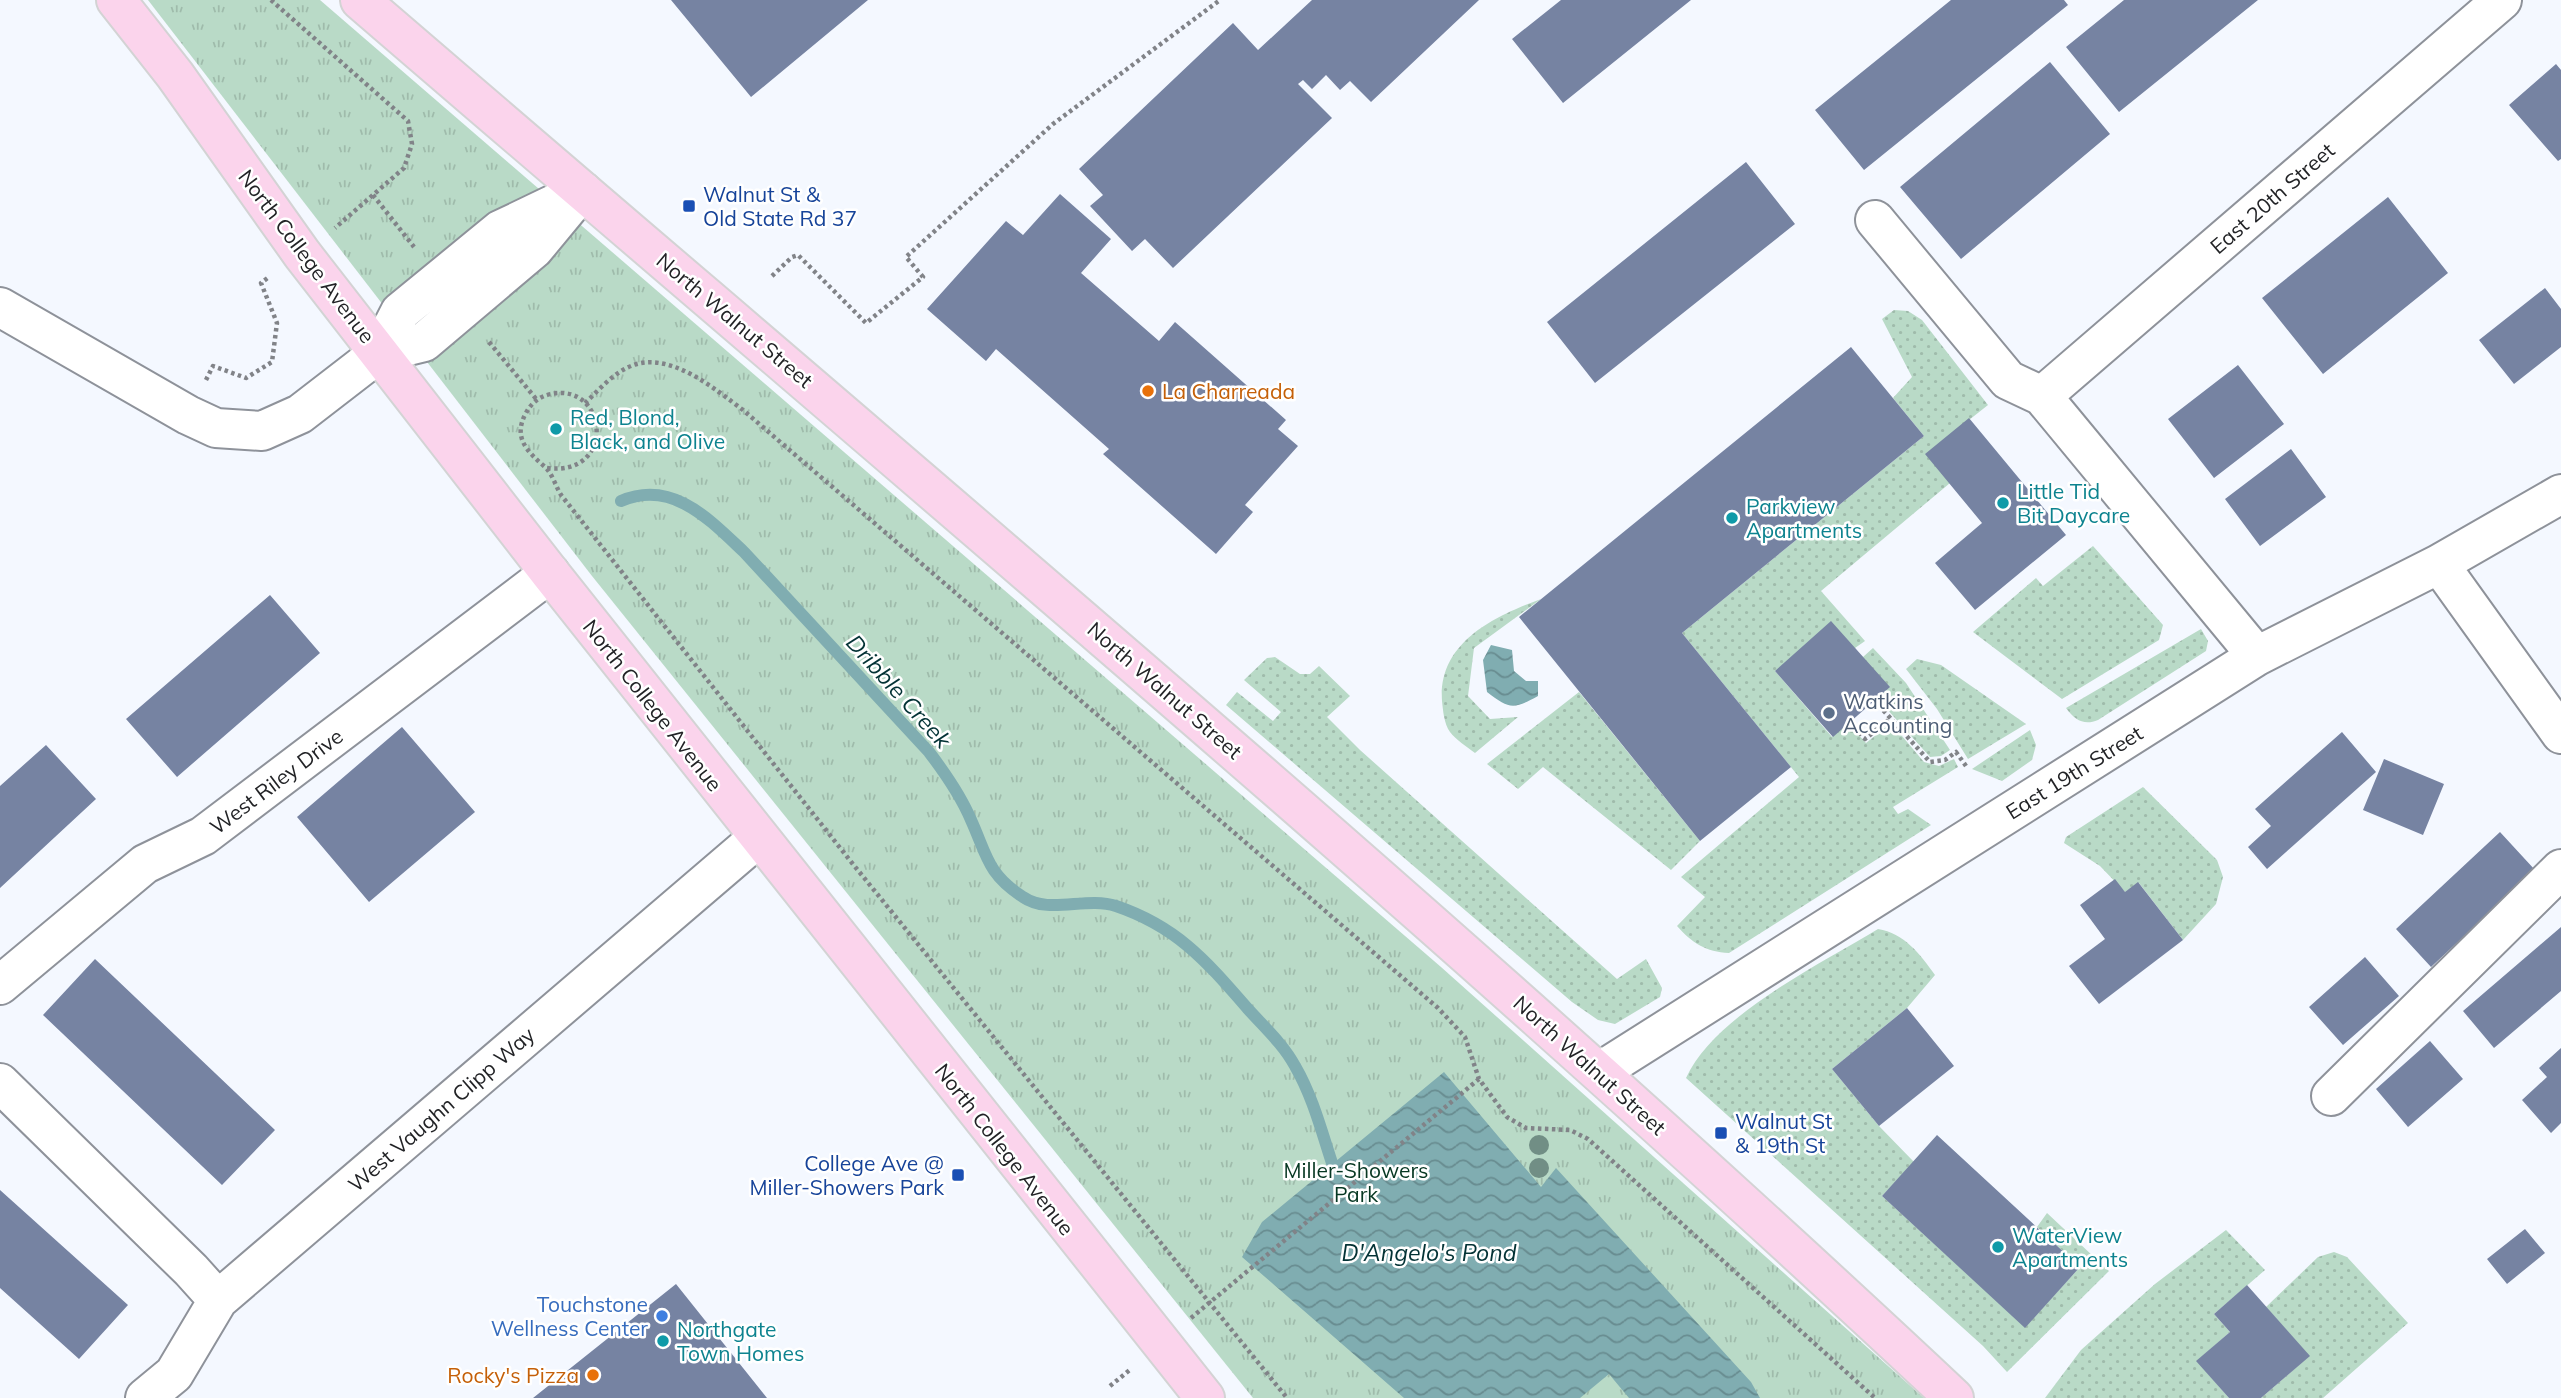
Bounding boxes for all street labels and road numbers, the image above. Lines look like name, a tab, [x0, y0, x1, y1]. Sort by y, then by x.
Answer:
street label: East 20th Street	[2204, 137, 2340, 259]
street label: North College Avenue	[233, 164, 381, 348]
street label: North Walnut Street	[652, 247, 818, 393]
street label: North College Avenue	[578, 614, 728, 796]
street label: North Walnut Street	[1082, 616, 1248, 764]
street label: East 19th Street	[2001, 720, 2147, 824]
street label: West Riley Drive	[204, 723, 348, 839]
street label: North Walnut Street	[1508, 990, 1672, 1140]
street label: West Vaughn Clipp Way	[342, 1021, 540, 1197]
street label: North College Avenue	[930, 1058, 1080, 1240]

